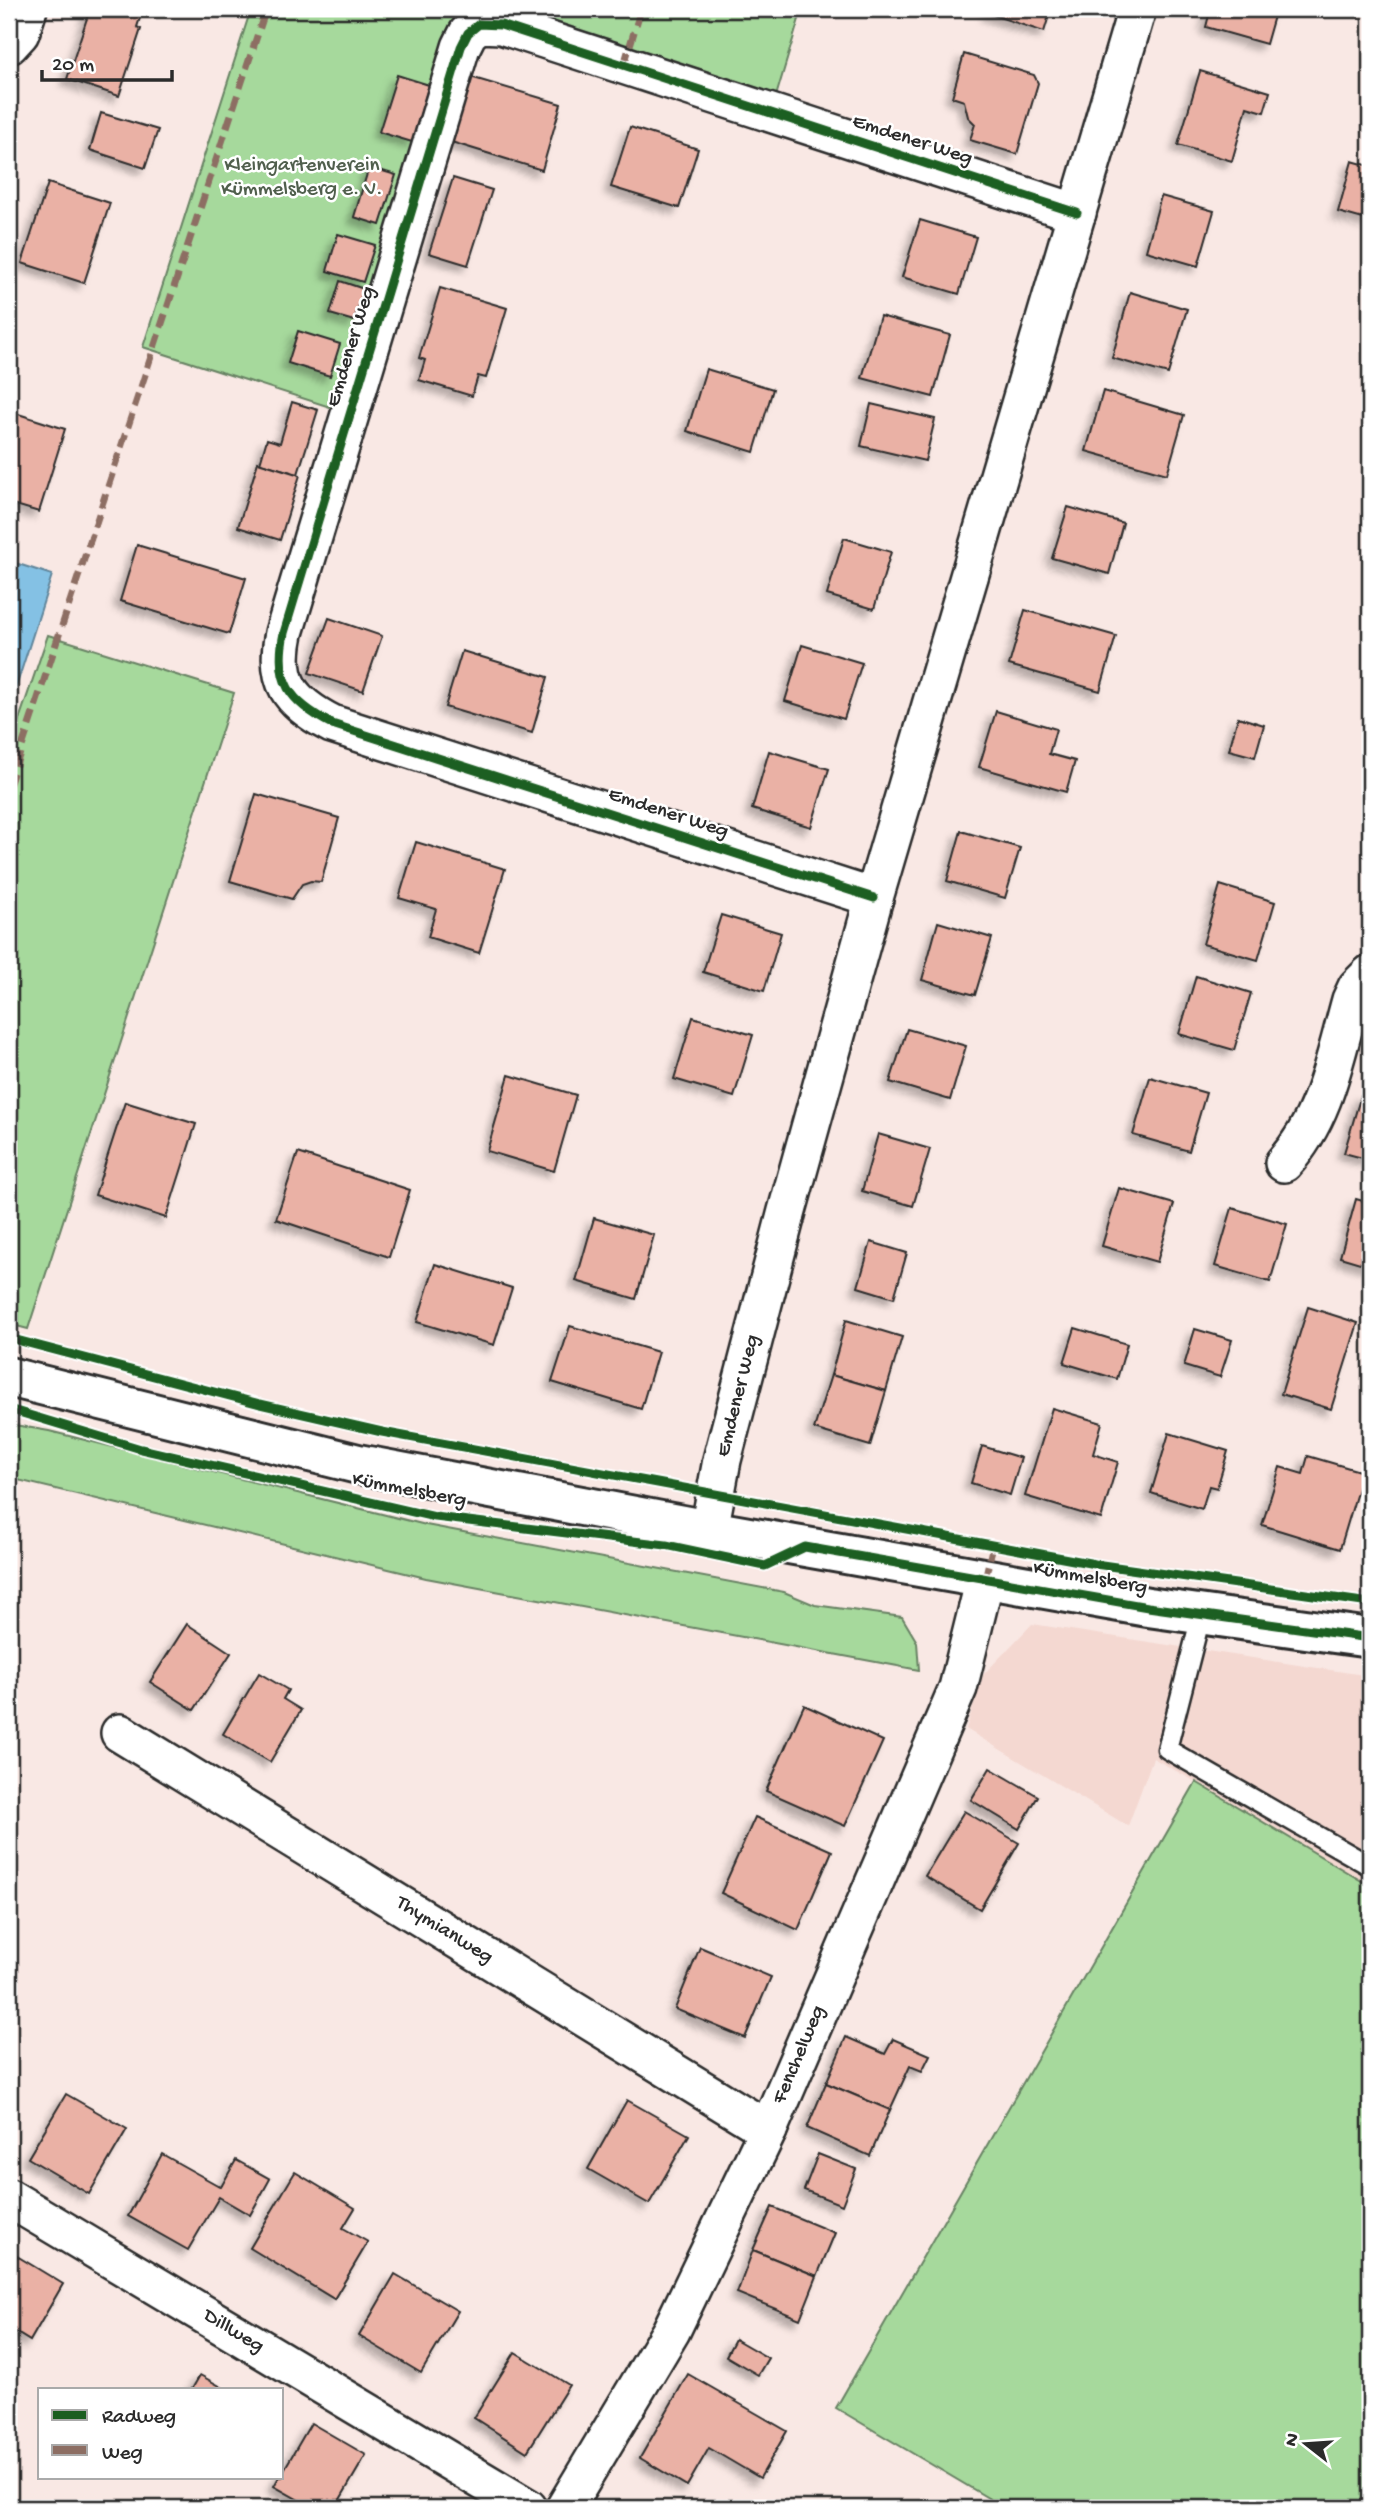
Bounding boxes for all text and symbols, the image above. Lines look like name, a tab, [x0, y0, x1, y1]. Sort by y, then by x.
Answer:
scale bar	[42, 38, 172, 82]
text: 20 m	[52, 54, 94, 79]
street label: Emdener Weg	[849, 110, 975, 172]
park label: Kleingartenverein Kümmelsberg e. V.	[221, 154, 383, 203]
street label: Emdener Weg	[322, 284, 382, 410]
street label: Emdener Weg	[605, 783, 731, 845]
street label: Emdener Weg	[712, 1332, 766, 1460]
street label: Kümmelsberg	[350, 1468, 468, 1514]
street label: Kümmelsberg	[1031, 1557, 1149, 1601]
street label: Thymianweg	[390, 1891, 497, 1971]
street label: Fenchelweg	[768, 2002, 832, 2109]
street label: Dillweg	[196, 2303, 268, 2360]
legend	[38, 2388, 284, 2478]
text: Radweg	[102, 2406, 176, 2431]
north arrow	[1270, 2408, 1340, 2478]
text: N	[1280, 2431, 1306, 2449]
text: Weg	[102, 2442, 143, 2467]

